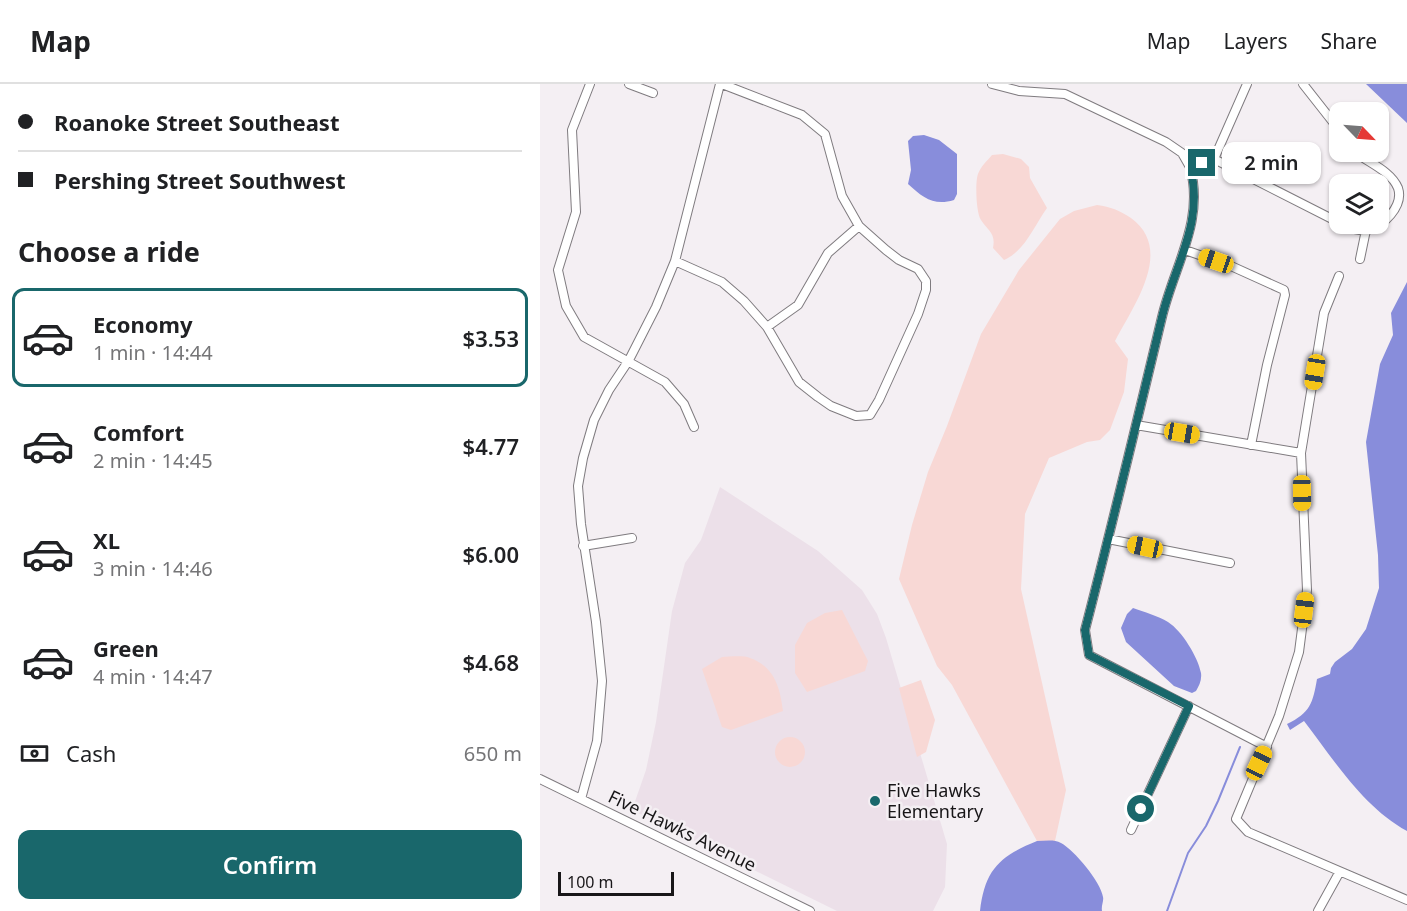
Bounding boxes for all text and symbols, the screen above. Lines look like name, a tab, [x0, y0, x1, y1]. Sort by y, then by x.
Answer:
text: Map	[30, 22, 91, 60]
text: Map	[1147, 27, 1191, 55]
text: Layers	[1224, 27, 1288, 55]
text: Share	[1321, 27, 1377, 55]
north arrow	[1329, 102, 1389, 162]
map controls	[1329, 102, 1389, 234]
text: Roanoke Street Southeast	[54, 107, 339, 137]
callout: 2 min	[1223, 142, 1322, 184]
route end	[1188, 149, 1215, 176]
text: 2 min	[1244, 149, 1299, 176]
text: Pershing Street Southwest	[54, 165, 346, 195]
button: layers	[1329, 174, 1389, 234]
text: Choose a ride	[18, 233, 200, 270]
car	[1196, 247, 1236, 275]
text: Economy	[93, 309, 192, 339]
icon: car	[21, 311, 75, 365]
text: $3.53	[463, 323, 519, 353]
text: 1 min · 14:44	[93, 339, 213, 366]
car	[1303, 353, 1327, 391]
text: Comfort	[93, 417, 184, 447]
icon: car	[21, 419, 75, 473]
car	[1163, 421, 1201, 445]
text: $4.77	[463, 431, 519, 461]
text: 2 min · 14:45	[93, 447, 213, 474]
car	[1293, 475, 1311, 511]
text: XL	[93, 525, 120, 555]
icon: car	[21, 527, 75, 581]
car	[1126, 534, 1164, 560]
text: $6.00	[463, 539, 519, 569]
text: 3 min · 14:46	[93, 555, 213, 582]
car	[1293, 591, 1315, 629]
text: Green	[93, 633, 159, 663]
icon: car	[21, 635, 75, 689]
text: $4.68	[463, 647, 519, 677]
text: 4 min · 14:47	[93, 663, 213, 690]
icon: cash	[18, 737, 51, 770]
text: Cash	[66, 738, 116, 768]
text: 650 m	[464, 740, 522, 767]
car	[1243, 743, 1275, 783]
place label: Five Hawks Elementary	[887, 778, 984, 823]
street label: Five Hawks Avenue	[605, 784, 760, 876]
marker: Five Hawks Elementary	[868, 794, 882, 808]
route start	[1127, 795, 1154, 822]
button: Confirm	[18, 830, 522, 899]
scale bar	[558, 869, 674, 896]
text: 100 m	[567, 871, 614, 893]

